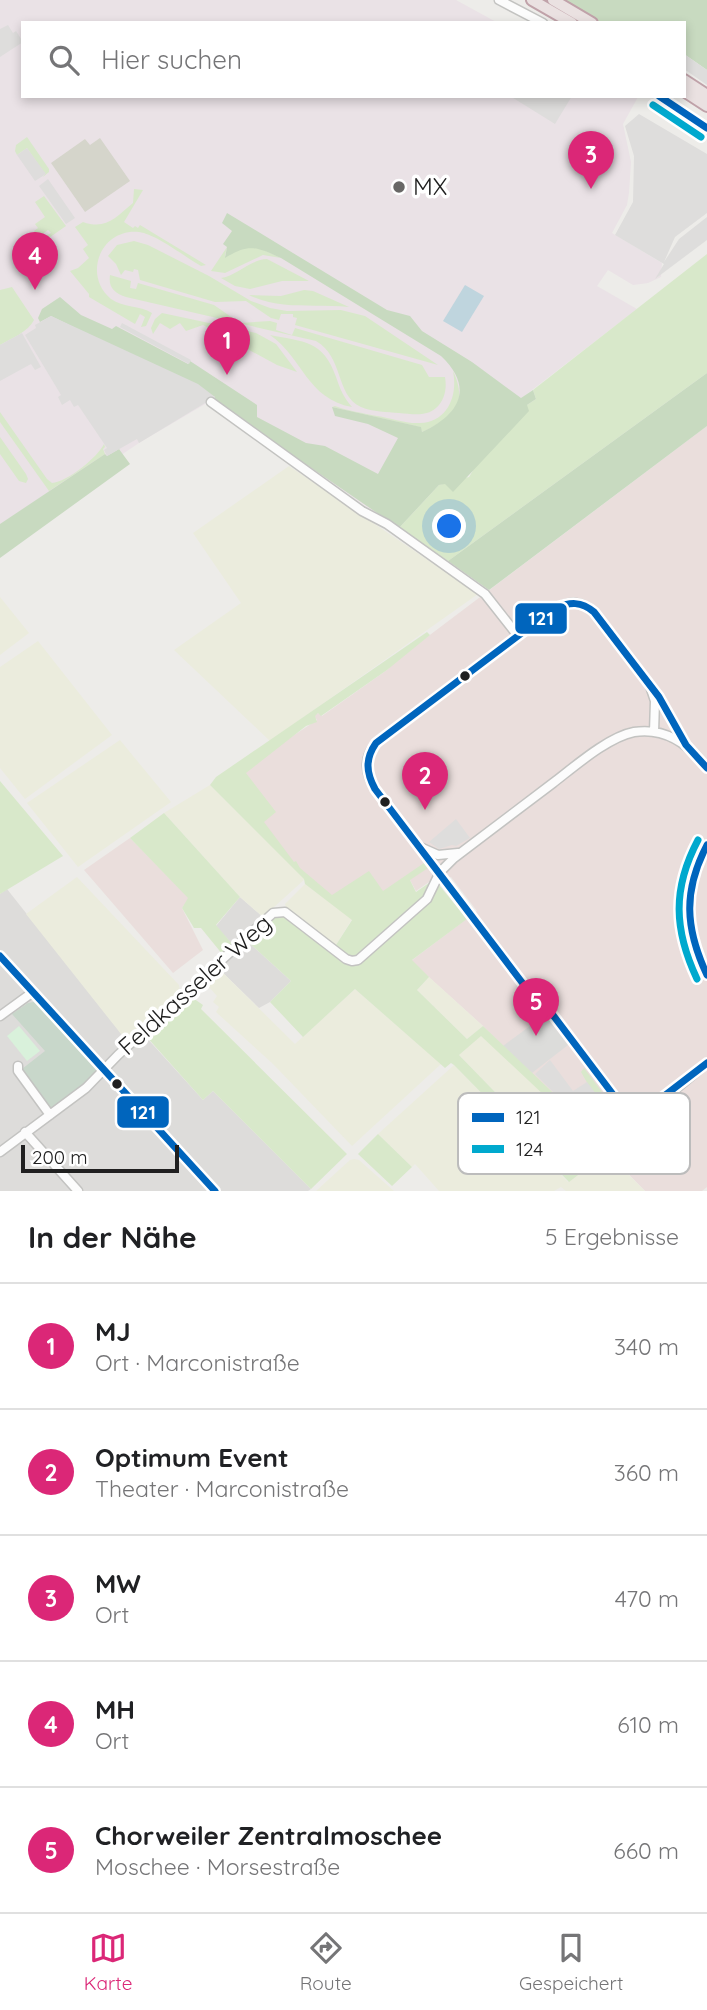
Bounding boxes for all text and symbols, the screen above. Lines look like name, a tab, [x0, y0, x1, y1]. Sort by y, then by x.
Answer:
search box	[21, 21, 686, 98]
icon: search	[45, 41, 83, 79]
text: Hier suchen	[101, 43, 242, 76]
pin: 3	[568, 131, 614, 189]
place label: MX	[413, 171, 447, 201]
marker: MX	[391, 179, 407, 195]
pin: 4	[12, 232, 58, 290]
pin: 1	[204, 317, 250, 375]
your location	[432, 509, 466, 543]
line badge: 121	[514, 602, 568, 635]
text: 121	[528, 606, 554, 630]
unlabelled marker	[458, 669, 472, 683]
pin: 2	[402, 752, 448, 810]
unlabelled marker	[378, 795, 392, 809]
street label: Feldkasseler Weg	[112, 908, 277, 1061]
pin: 5	[513, 978, 559, 1036]
unlabelled marker	[110, 1077, 124, 1091]
legend	[458, 1093, 690, 1174]
line badge: 121	[116, 1095, 170, 1129]
text: 121	[130, 1100, 156, 1124]
text: 121	[516, 1105, 541, 1129]
text: 124	[516, 1137, 543, 1161]
scale bar	[21, 1142, 178, 1174]
text: 200 m	[32, 1145, 88, 1169]
text: In der Nähe	[28, 1218, 197, 1256]
text: 5 Ergebnisse	[545, 1222, 679, 1251]
text: MJ	[95, 1315, 131, 1348]
text: 1	[47, 1332, 55, 1361]
text: 340 m	[614, 1332, 679, 1361]
text: Ort · Marconistraße	[95, 1348, 300, 1377]
text: Optimum Event	[95, 1441, 289, 1474]
text: 2	[44, 1458, 58, 1487]
text: 360 m	[614, 1458, 679, 1487]
text: Theater · Marconistraße	[95, 1474, 349, 1503]
text: MW	[95, 1567, 141, 1600]
text: 3	[45, 1584, 57, 1613]
text: 470 m	[615, 1584, 679, 1613]
text: Ort	[95, 1600, 129, 1629]
text: MH	[95, 1693, 135, 1726]
text: 4	[44, 1710, 58, 1739]
text: 610 m	[617, 1710, 679, 1739]
text: Ort	[95, 1726, 129, 1755]
text: Chorweiler Zentralmoschee	[95, 1819, 442, 1852]
text: 5	[44, 1836, 58, 1865]
text: 660 m	[613, 1836, 679, 1865]
text: Moschee · Morsestraße	[95, 1852, 340, 1881]
tab: Karte	[84, 1929, 132, 1995]
tab: Route	[300, 1929, 352, 1995]
tab: Gespeichert	[519, 1929, 623, 1995]

